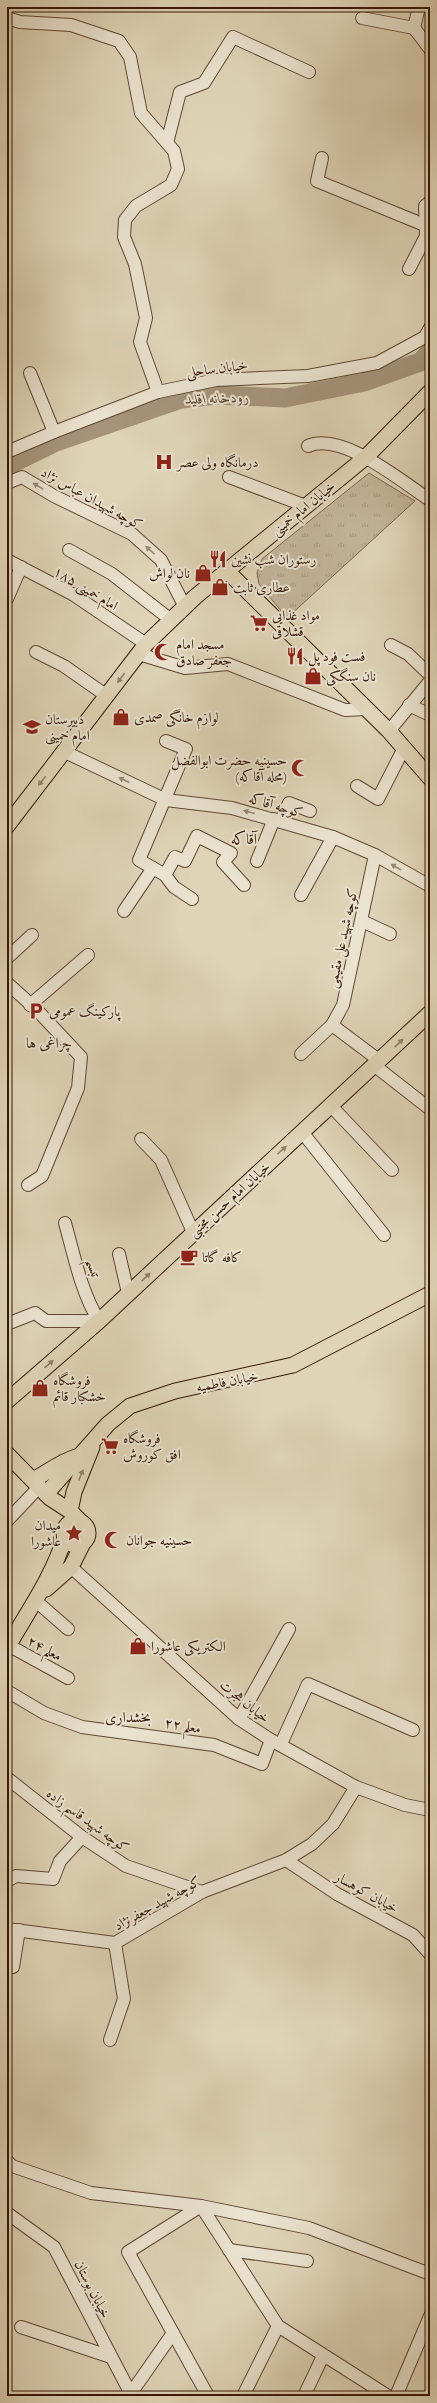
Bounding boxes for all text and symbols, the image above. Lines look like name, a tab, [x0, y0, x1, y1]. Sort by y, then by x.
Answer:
street label: خیابان ساحلی	[185, 356, 249, 382]
water label: رودخانه اقلید	[185, 388, 249, 409]
hospital icon: درمانگاه ولی عصر	[154, 452, 174, 472]
place label: درمانگاه ولی عصر	[175, 453, 259, 472]
street label: کوچه شهیدان عباس نژاد	[38, 464, 145, 534]
street label: خیابان امام خمینی	[268, 477, 341, 542]
one-way arrow	[32, 483, 44, 490]
one-way arrow	[145, 546, 156, 555]
restaurant icon: رستوران شب نشین	[208, 549, 228, 569]
place label: رستوران شب نشین	[231, 551, 316, 569]
street label: امام خمینی ۱۸۵	[48, 563, 121, 618]
shop icon: نان لواش	[193, 563, 213, 583]
place label: نان لواش	[149, 565, 190, 582]
shop icon: عطاری ثابت	[210, 577, 230, 597]
place label: عطاری ثابت	[233, 579, 290, 596]
place label: مواد غذایی قشلاقی	[272, 607, 320, 640]
supermarket icon: مواد غذایی قشلاقی	[249, 613, 269, 633]
place label: مسجد امام جعفر صادق	[176, 636, 232, 669]
mosque icon: مسجد امام جعفر صادق	[153, 642, 173, 662]
restaurant icon: فست فود پل	[285, 646, 305, 666]
place label: فست فود پل	[308, 648, 365, 667]
shop icon: نان سنگکی	[303, 666, 323, 686]
place label: نان سنگکی	[326, 667, 376, 686]
one-way arrow	[117, 672, 125, 683]
shop icon: لوازم خانگی صمدی	[111, 707, 131, 727]
place label: لوازم خانگی صمدی	[134, 709, 219, 730]
place label: دبیرستان امام خمینی	[45, 711, 90, 748]
school or university icon: دبیرستان امام خمینی	[22, 717, 42, 737]
place label: حسینیه حضرت ابوالفضل (محله آقاکه)	[171, 752, 287, 785]
mosque icon: حسینیه حضرت ابوالفضل (محله آقاکه)	[290, 758, 310, 778]
one-way arrow	[38, 775, 46, 786]
one-way arrow	[118, 777, 130, 783]
street label: کوچه آقاکه	[247, 790, 305, 822]
one-way arrow	[242, 809, 254, 815]
district label: آقاکه	[231, 830, 259, 849]
one-way arrow	[390, 863, 402, 870]
street label: کوچه شهید علی مقیمی	[324, 887, 362, 990]
parking icon: پارکینگ عمومی	[26, 1001, 46, 1021]
place label: پارکینگ عمومی	[49, 1002, 121, 1022]
district label: چراغی ها	[26, 1034, 72, 1053]
one-way arrow	[394, 1039, 404, 1048]
one-way arrow	[277, 1146, 287, 1155]
street label: خیابان امام حسن مجتبی	[185, 1158, 276, 1244]
cafe icon: کافه گاتا	[179, 1247, 199, 1267]
place label: کافه گاتا	[202, 1249, 242, 1266]
street label: تبسم	[78, 1256, 105, 1282]
one-way arrow	[141, 1272, 151, 1281]
one-way arrow	[44, 1359, 55, 1368]
street label: خیابان فاطمیه	[195, 1367, 260, 1396]
place label: فروشگاه خشکبار قائم	[53, 1371, 106, 1409]
shop icon: فروشگاه خشکبار قائم	[30, 1378, 50, 1398]
place label: فروشگاه افق کوروش	[123, 1429, 181, 1463]
supermarket icon: فروشگاه افق کوروش	[100, 1436, 120, 1456]
one-way arrow	[78, 1470, 84, 1481]
place label: میدان عاشورا	[31, 1517, 61, 1550]
place icon: میدان عاشورا	[64, 1523, 84, 1543]
mosque icon: حسینیه جوانان	[103, 1530, 123, 1550]
place label: حسینیه جوانان	[126, 1532, 193, 1549]
street label: معلم ۲۴	[22, 1632, 65, 1670]
shop icon: الکتریکی عاشورا	[128, 1636, 148, 1656]
place label: الکتریکی عاشورا	[151, 1638, 226, 1656]
street label: خیابان هجرت	[216, 1676, 273, 1727]
district label: بخشداری	[105, 1708, 151, 1727]
street label: معلم ۲۲	[162, 1714, 202, 1743]
street label: کوچه شهید قاسم زاده	[40, 1785, 132, 1860]
street label: خیابان کوهسار	[330, 1867, 401, 1917]
street label: کوچه شهید جعفرنژاد	[111, 1873, 204, 1935]
street label: خیابان بوستان	[71, 2257, 114, 2321]

